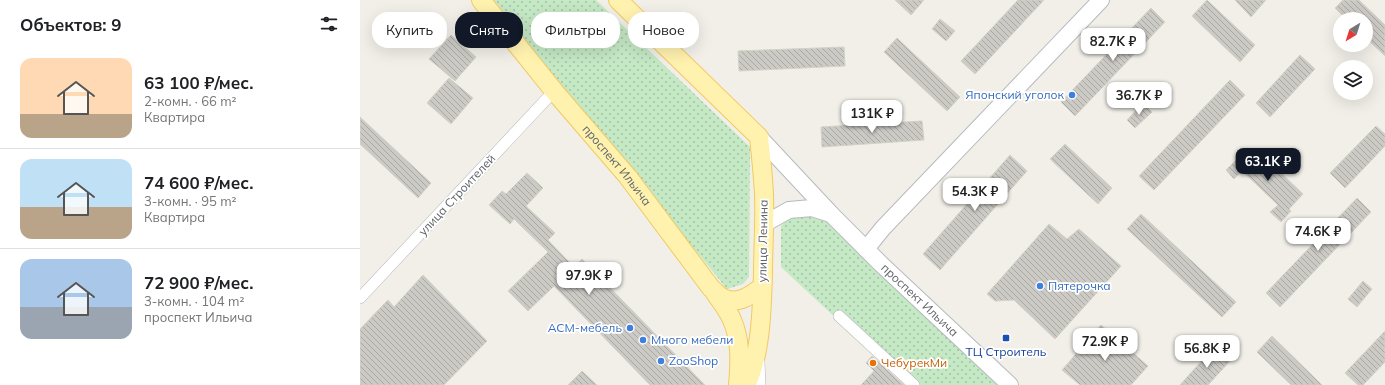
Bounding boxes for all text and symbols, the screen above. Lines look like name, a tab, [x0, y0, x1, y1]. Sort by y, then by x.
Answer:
chip: Купить	[372, 12, 447, 48]
chip: Снять	[455, 12, 523, 48]
chip: Фильтры	[531, 12, 620, 48]
chip: Новое	[628, 12, 699, 48]
north arrow	[1333, 12, 1373, 52]
map controls	[1333, 12, 1373, 100]
icon: filters	[318, 13, 340, 35]
text: Объектов: 9	[20, 14, 121, 35]
pin: 82.7K ₽	[1076, 28, 1150, 62]
text: 82.7K ₽	[1090, 33, 1136, 49]
button: layers	[1333, 60, 1373, 100]
text: 63 100 ₽/мес.	[144, 72, 253, 93]
icon: home	[52, 74, 100, 122]
pin: 36.7K ₽	[1102, 82, 1176, 116]
place label: Японский уголок	[965, 87, 1065, 102]
text: 36.7K ₽	[1116, 87, 1162, 103]
marker: Японский уголок	[1067, 90, 1077, 100]
text: 2-комн. · 66 m²	[144, 93, 237, 109]
pin: 131K ₽	[839, 100, 905, 134]
text: 131K ₽	[850, 105, 894, 121]
text: Квартира	[144, 109, 205, 125]
street label: проспект Ильича	[579, 122, 655, 208]
pin: 63.1K ₽	[1231, 148, 1305, 182]
street label: улица Строителей	[415, 151, 498, 239]
text: 63.1K ₽	[1245, 153, 1291, 169]
text: 74 600 ₽/мес.	[144, 172, 253, 193]
icon: home	[52, 175, 100, 223]
pin: 54.3K ₽	[938, 178, 1012, 212]
text: 54.3K ₽	[952, 183, 998, 199]
text: 3-комн. · 95 m²	[144, 193, 237, 209]
street label: улица Ленина	[754, 200, 771, 282]
text: Квартира	[144, 209, 205, 225]
pin: 74.6K ₽	[1281, 218, 1355, 252]
text: 74.6K ₽	[1295, 223, 1341, 239]
street label: проспект Ильича	[878, 260, 962, 340]
pin: 97.9K ₽	[552, 262, 626, 296]
text: 97.9K ₽	[566, 267, 612, 283]
text: 72 900 ₽/мес.	[144, 272, 253, 293]
icon: home	[52, 275, 100, 323]
place label: Пятерочка	[1048, 278, 1111, 293]
marker: Пятерочка	[1035, 281, 1045, 291]
text: 3-комн. · 104 m²	[144, 293, 244, 309]
text: проспект Ильича	[144, 309, 253, 325]
place label: АСМ-мебель	[548, 320, 622, 335]
marker: АСМ-мебель	[625, 323, 635, 333]
pin: 72.9K ₽	[1068, 328, 1142, 362]
place label: Много мебели	[651, 332, 733, 347]
marker: ТЦ Строитель	[1001, 333, 1011, 343]
text: 72.9K ₽	[1082, 333, 1128, 349]
marker: Много мебели	[638, 335, 648, 345]
pin: 56.8K ₽	[1170, 335, 1244, 369]
text: 56.8K ₽	[1184, 340, 1230, 356]
place label: ТЦ Строитель	[966, 344, 1047, 359]
place label: ZooShop	[669, 353, 718, 368]
place label: ЧебурекМи	[881, 355, 947, 370]
marker: ZooShop	[656, 356, 666, 366]
marker: ЧебурекМи	[868, 358, 878, 368]

